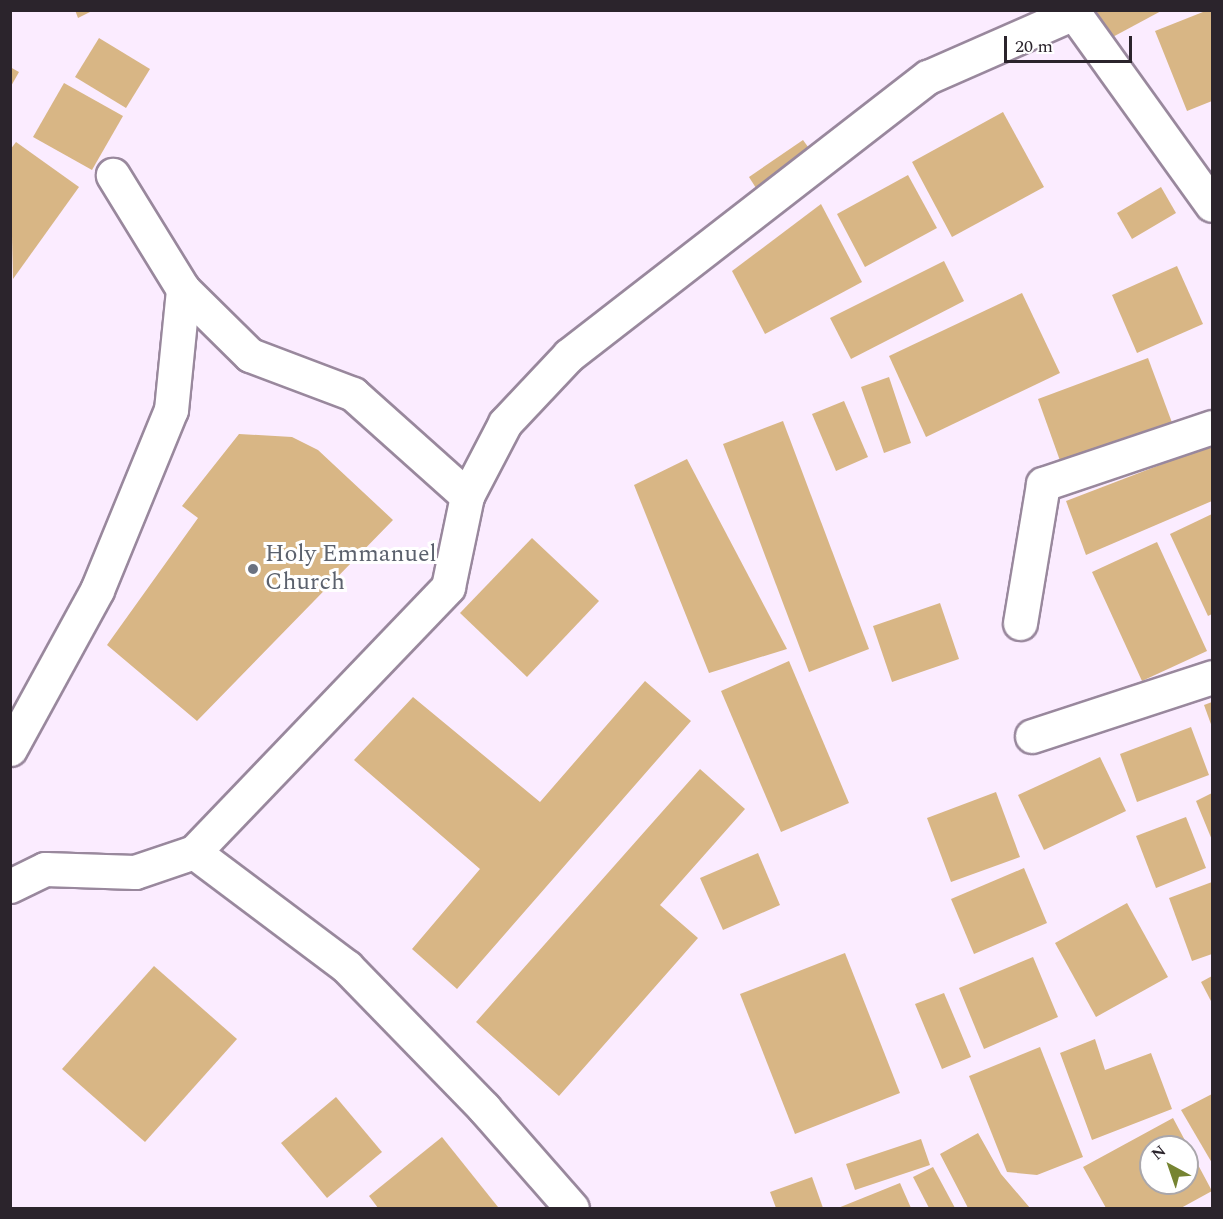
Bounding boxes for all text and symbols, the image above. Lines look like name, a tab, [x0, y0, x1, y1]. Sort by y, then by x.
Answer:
scale bar	[1007, 24, 1134, 62]
text: 20 m	[1015, 33, 1053, 60]
place label: Holy Emmanuel Church	[265, 541, 437, 597]
marker: Holy Emmanuel Church	[246, 562, 260, 576]
north arrow	[1139, 1135, 1199, 1195]
text: N	[1146, 1139, 1171, 1166]

